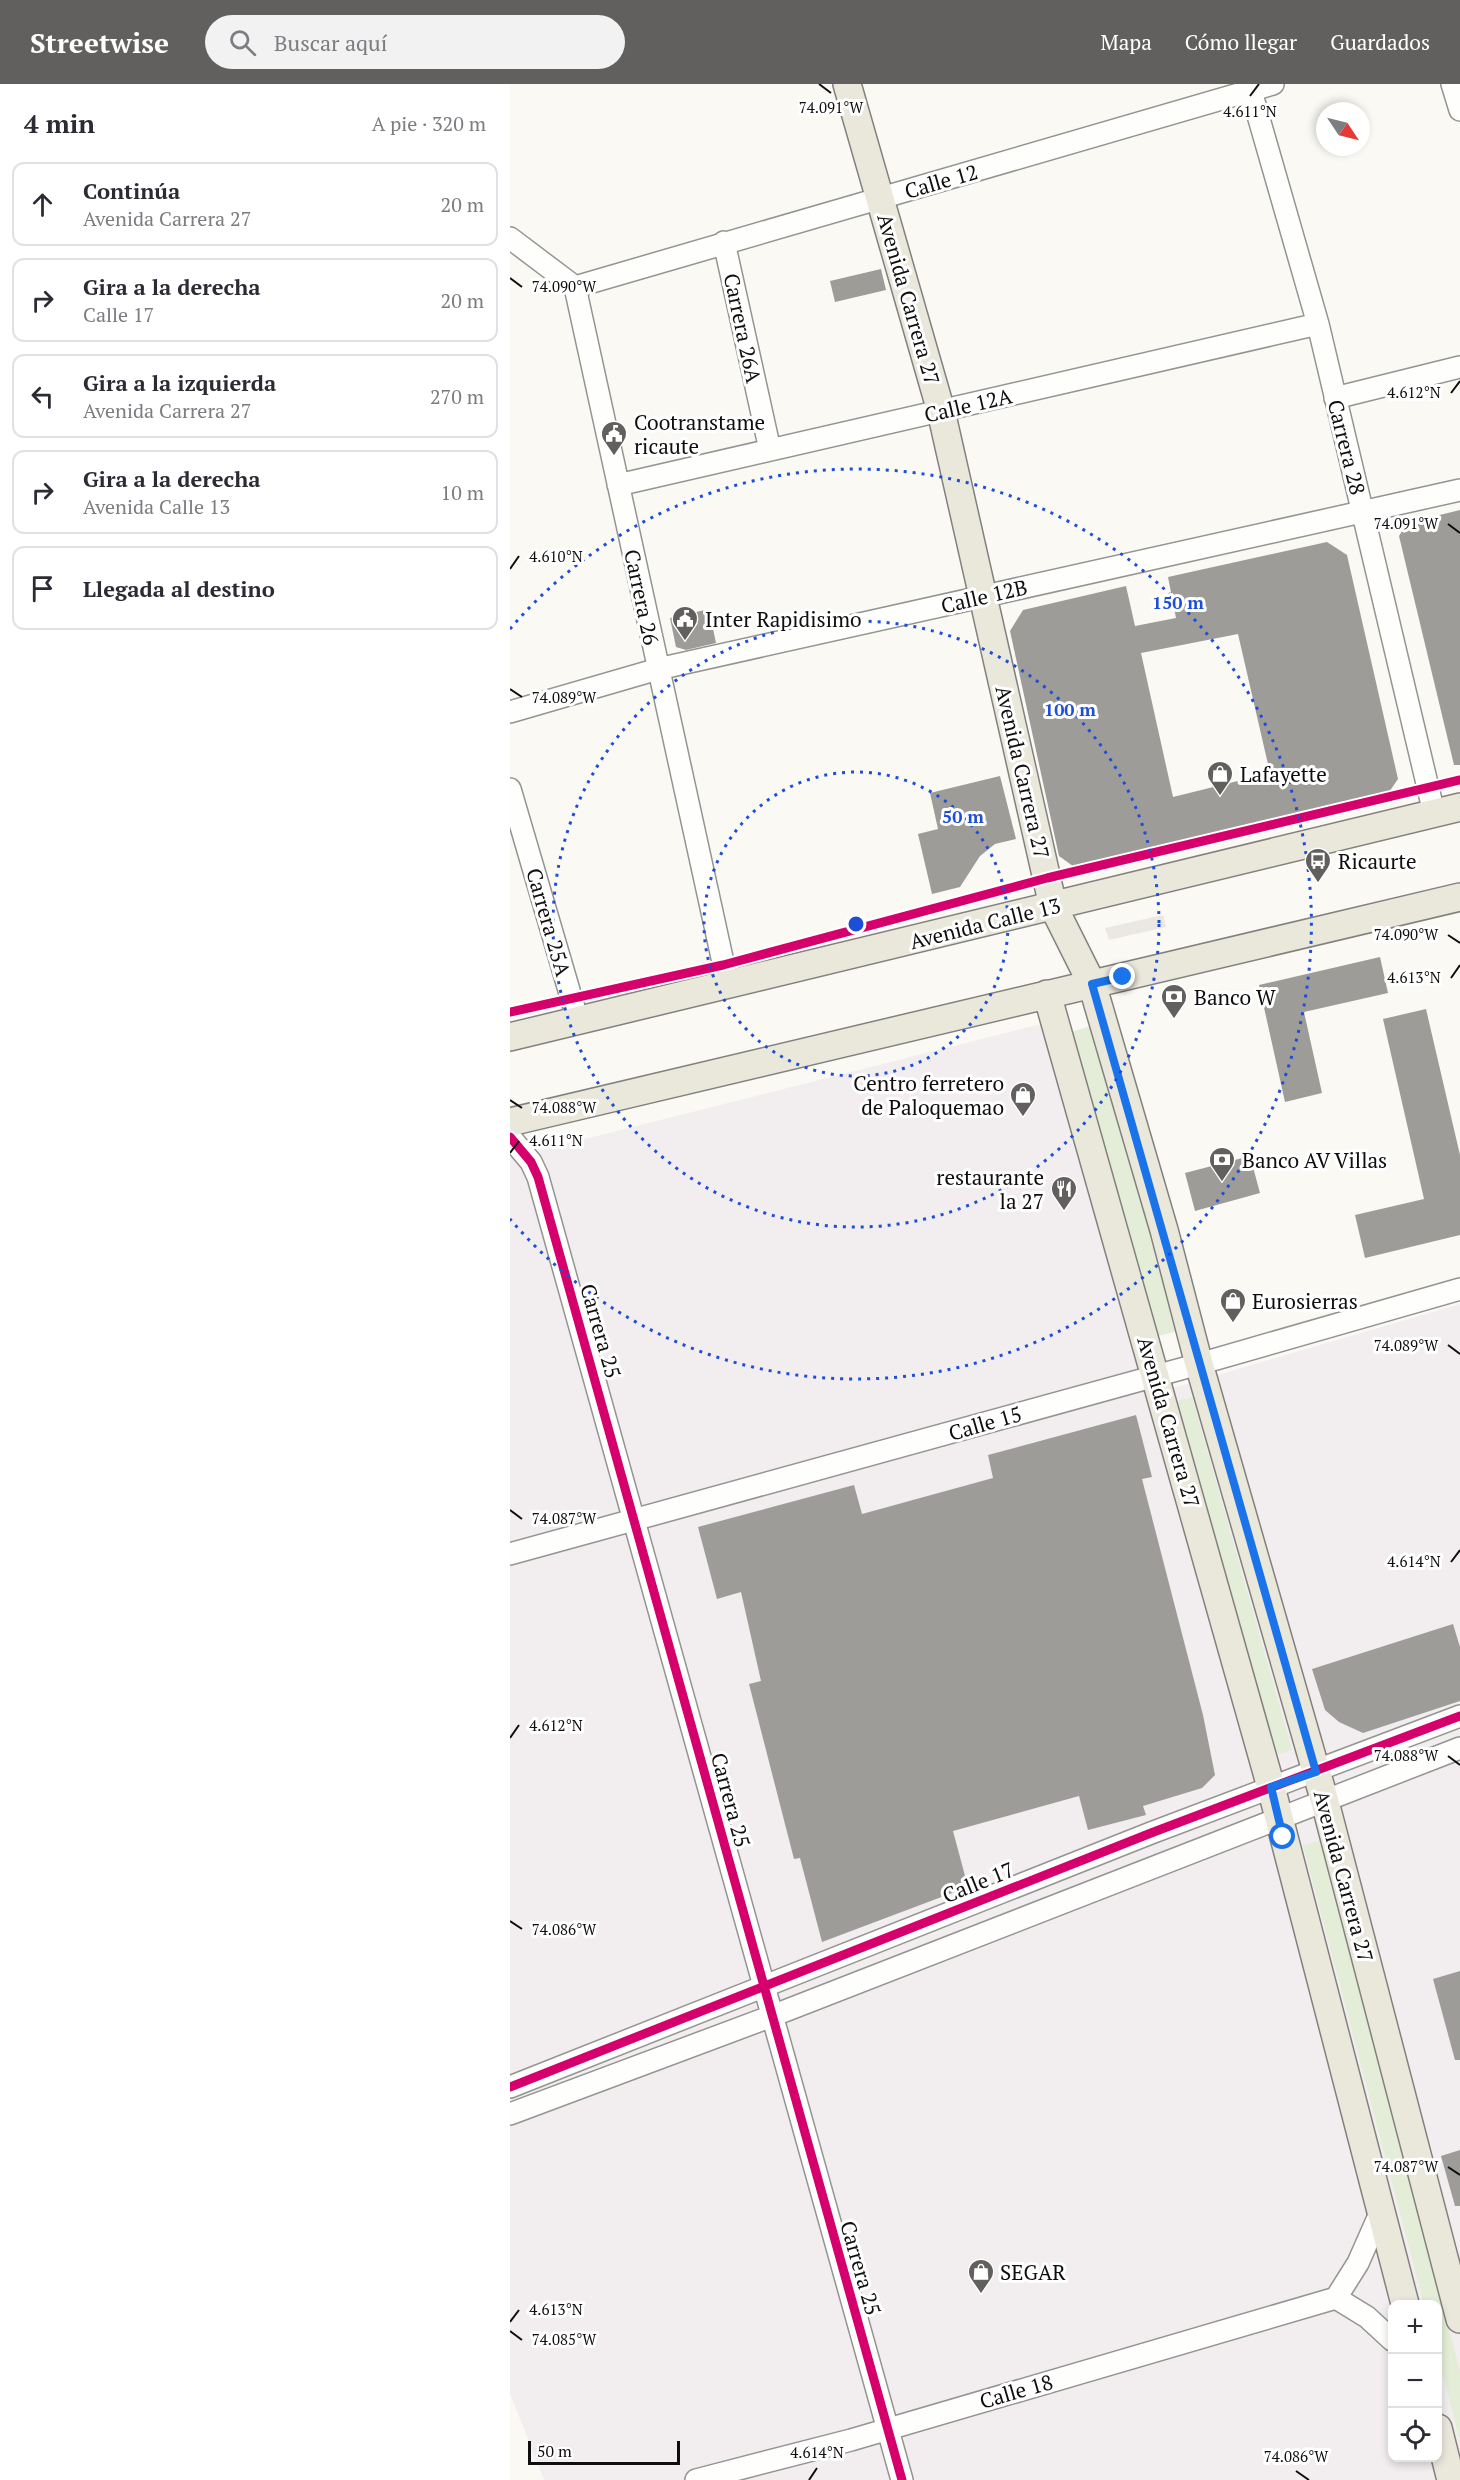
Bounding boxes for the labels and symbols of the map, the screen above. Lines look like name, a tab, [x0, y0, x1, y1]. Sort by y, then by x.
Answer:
text: 74.091°W	[799, 97, 864, 117]
text: 4.611°N	[1223, 101, 1277, 121]
north arrow	[1316, 102, 1370, 156]
street label: Calle 12	[901, 157, 981, 205]
street label: Avenida Carrera 27	[871, 210, 947, 388]
street label: Carrera 26A	[718, 271, 768, 386]
text: 74.090°W	[532, 276, 597, 296]
street label: Calle 12A	[921, 381, 1015, 429]
text: 4.612°N	[1387, 382, 1441, 402]
street label: Carrera 28	[1322, 397, 1372, 497]
place label: Cootranstame ricaute	[634, 408, 765, 460]
public building icon: Cootranstame ricaute	[599, 419, 629, 457]
text: 74.091°W	[1374, 513, 1439, 533]
text: 4.610°N	[529, 546, 583, 566]
street label: Carrera 26	[618, 547, 666, 647]
street label: Calle 12B	[938, 572, 1030, 620]
text: 150 m	[1152, 590, 1204, 614]
public building icon: Inter Rapidisimo	[670, 604, 700, 642]
place label: Inter Rapidisimo	[705, 605, 862, 633]
street label: Avenida Carrera 27	[989, 683, 1057, 861]
text: 74.089°W	[532, 687, 597, 707]
text: 100 m	[1044, 697, 1096, 721]
shop icon: Lafayette	[1205, 759, 1235, 797]
place label: Lafayette	[1240, 760, 1327, 788]
text: 50 m	[942, 804, 984, 828]
bus stop icon: Ricaurte	[1303, 846, 1333, 884]
place label: Ricaurte	[1338, 847, 1417, 875]
street label: Carrera 25A	[520, 865, 578, 980]
street label: Avenida Calle 13	[907, 891, 1063, 955]
centre of rings	[846, 914, 866, 934]
text: 74.090°W	[1374, 924, 1439, 944]
route end	[1109, 963, 1135, 989]
text: 4.613°N	[1387, 967, 1441, 987]
bank icon: Banco W	[1159, 982, 1189, 1020]
place label: Banco W	[1194, 983, 1276, 1011]
place label: Centro ferretero de Paloquemao	[853, 1069, 1004, 1121]
shop icon: Centro ferretero de Paloquemao	[1008, 1080, 1038, 1118]
text: 74.088°W	[532, 1097, 597, 1117]
text: 4.611°N	[529, 1130, 583, 1150]
bank icon: Banco AV Villas	[1207, 1145, 1237, 1183]
place label: Banco AV Villas	[1242, 1146, 1387, 1174]
place label: restaurante la 27	[936, 1163, 1044, 1215]
restaurant icon: restaurante la 27	[1049, 1174, 1079, 1212]
street label: Carrera 25	[574, 1281, 628, 1381]
shop icon: Eurosierras	[1218, 1286, 1248, 1324]
place label: Eurosierras	[1252, 1287, 1358, 1315]
street label: Avenida Carrera 27	[1131, 1333, 1207, 1511]
text: 74.089°W	[1374, 1335, 1439, 1355]
street label: Calle 15	[945, 1399, 1025, 1447]
text: 74.087°W	[532, 1508, 597, 1528]
text: 4.614°N	[1387, 1551, 1441, 1571]
text: 4.612°N	[529, 1715, 583, 1735]
text: 74.088°W	[1374, 1745, 1439, 1765]
street label: Carrera 25	[705, 1750, 757, 1850]
street label: Avenida Carrera 27	[1308, 1787, 1380, 1965]
route start	[1269, 1823, 1295, 1849]
street label: Calle 17	[938, 1855, 1018, 1909]
text: 74.086°W	[532, 1919, 597, 1939]
text: 74.087°W	[1374, 2156, 1439, 2176]
street label: Carrera 25	[834, 2218, 888, 2318]
shop icon: SEGAR	[966, 2257, 996, 2295]
place label: SEGAR	[1000, 2258, 1066, 2286]
text: 4.613°N	[529, 2299, 583, 2319]
text: 74.085°W	[532, 2329, 597, 2349]
street label: Calle 18	[976, 2367, 1056, 2415]
scale bar	[528, 2438, 680, 2466]
text: 4.614°N	[790, 2442, 844, 2462]
text: 74.086°W	[1264, 2446, 1329, 2466]

